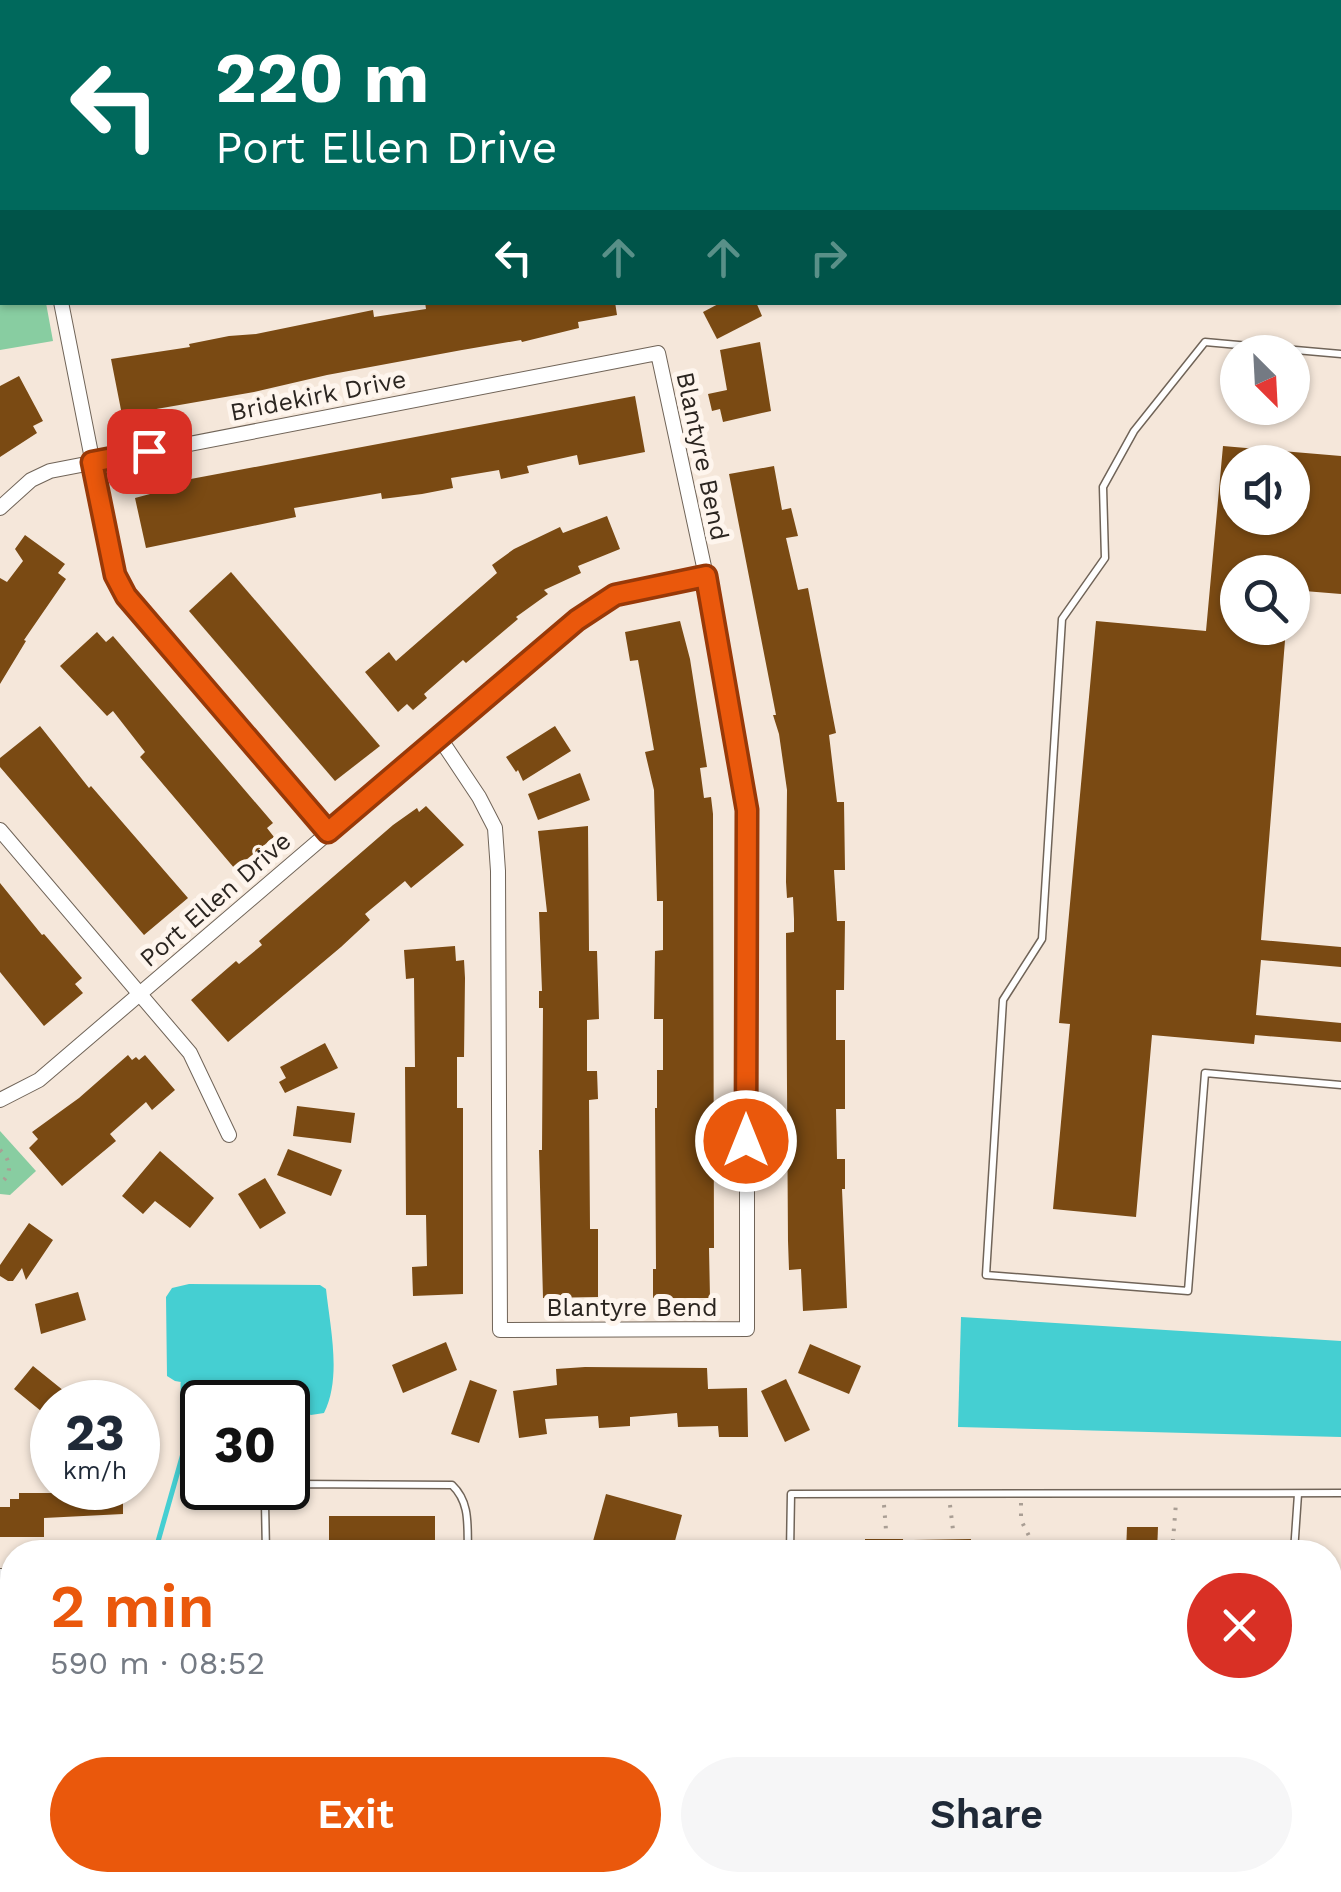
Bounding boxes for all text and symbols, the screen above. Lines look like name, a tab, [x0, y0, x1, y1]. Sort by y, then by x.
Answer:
text: 220 m	[215, 37, 429, 119]
icon: left	[50, 40, 180, 170]
text: Port Ellen Drive	[215, 121, 558, 174]
icon: left	[486, 230, 541, 285]
icon: ahead	[591, 230, 646, 285]
icon: ahead	[696, 230, 751, 285]
icon: right	[801, 230, 856, 285]
north arrow	[1220, 335, 1310, 425]
map controls	[1220, 335, 1310, 645]
street label: Bridekirk Drive	[228, 364, 409, 427]
street label: Blantyre Bend	[671, 369, 735, 543]
pin	[107, 409, 192, 494]
icon: arrive	[122, 424, 177, 479]
button: sound	[1220, 445, 1310, 535]
button: search	[1220, 555, 1310, 645]
street label: Port Ellen Drive	[134, 826, 297, 973]
position arrow	[694, 1089, 798, 1193]
street label: Blantyre Bend	[546, 1293, 718, 1322]
speed limit sign: 30	[180, 1380, 310, 1510]
text: 23	[65, 1403, 125, 1462]
text: km/h	[63, 1456, 127, 1485]
text: 2 min	[50, 1571, 215, 1642]
button: close	[1187, 1573, 1292, 1678]
text: 590 m · 08:52	[50, 1644, 265, 1682]
button: Exit	[50, 1757, 661, 1872]
button: Share	[681, 1757, 1292, 1872]

